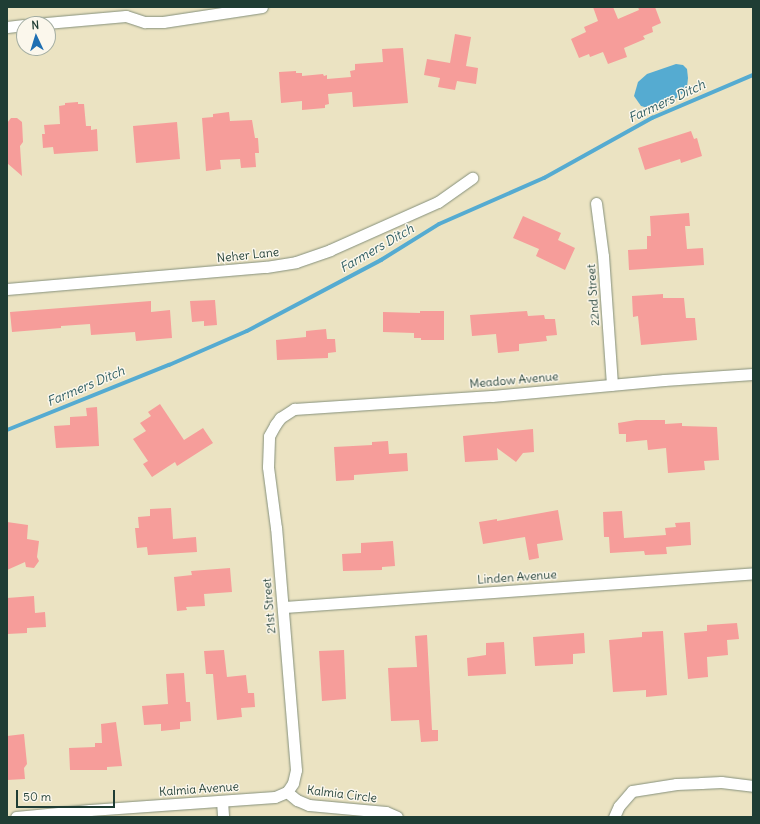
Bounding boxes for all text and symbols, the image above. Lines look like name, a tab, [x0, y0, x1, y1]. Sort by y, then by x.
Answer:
north arrow	[16, 16, 56, 56]
text: N	[31, 18, 40, 32]
water label: Farmers Ditch	[626, 77, 708, 127]
water label: Farmers Ditch	[337, 222, 417, 276]
street label: Neher Lane	[216, 245, 280, 265]
street label: 22nd Street	[584, 264, 602, 326]
water label: Farmers Ditch	[45, 364, 127, 410]
street label: Meadow Avenue	[469, 369, 559, 391]
street label: Linden Avenue	[477, 567, 557, 587]
street label: 21st Street	[259, 578, 279, 634]
street label: Kalmia Avenue	[159, 779, 239, 799]
scale bar	[18, 782, 117, 808]
street label: Kalmia Circle	[306, 783, 378, 805]
text: 50 m	[23, 789, 51, 804]

